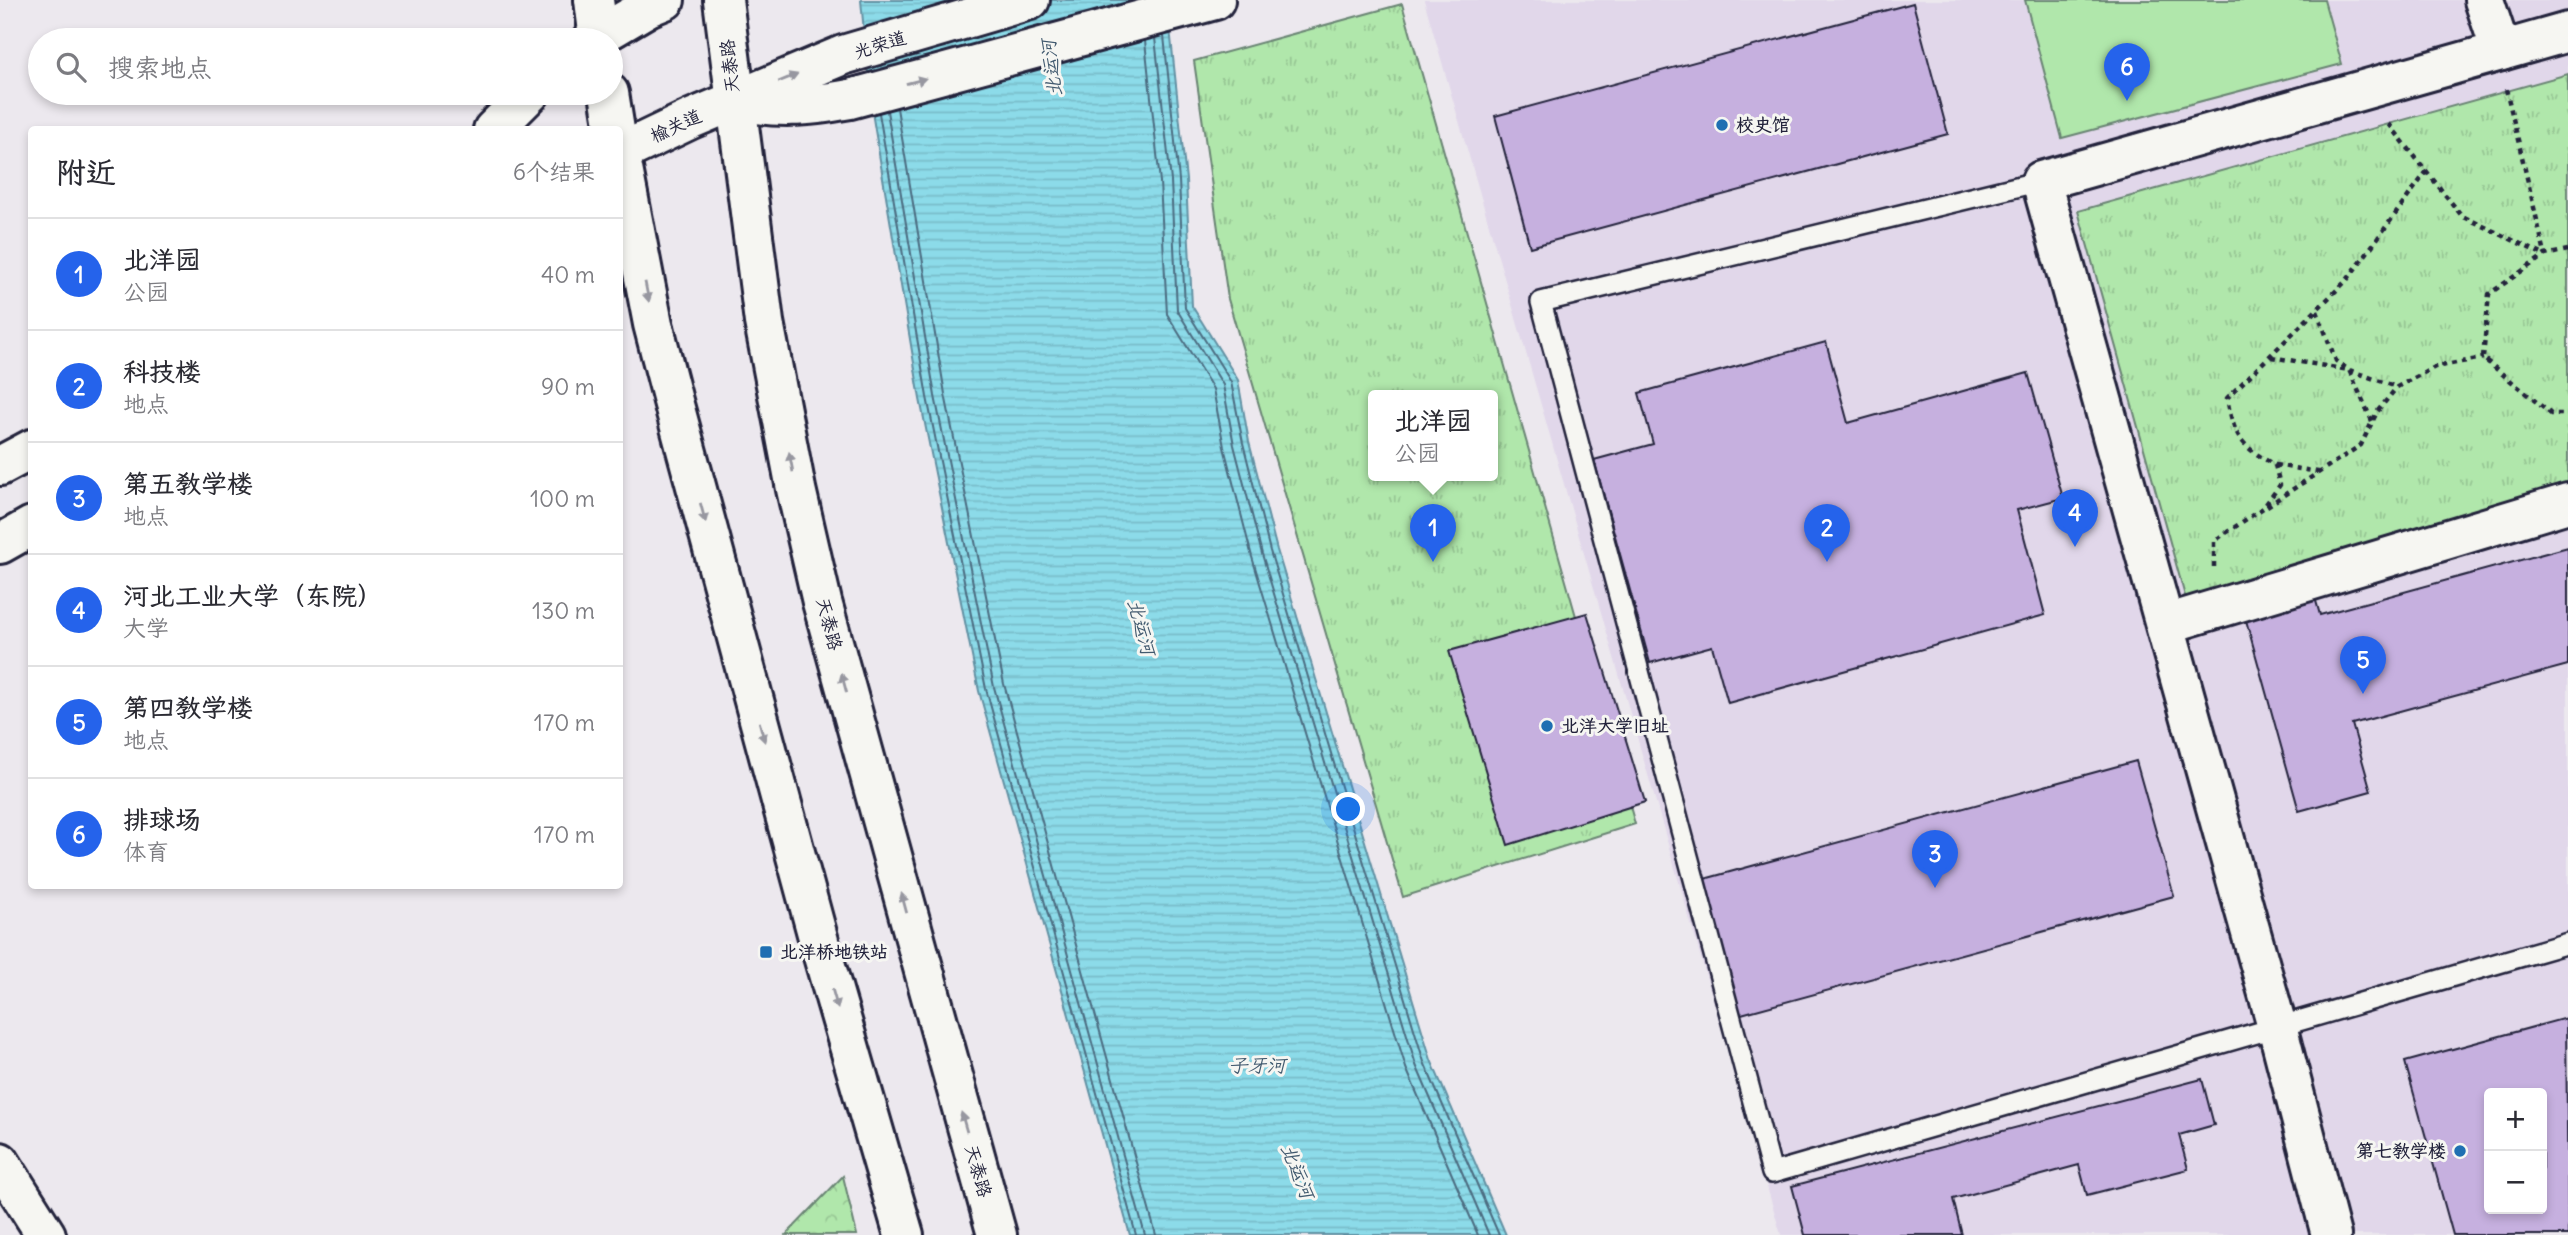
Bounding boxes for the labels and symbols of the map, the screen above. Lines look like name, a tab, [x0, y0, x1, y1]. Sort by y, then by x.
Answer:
street label: 光荣道	[851, 26, 909, 63]
water label: 北运河	[1035, 35, 1066, 98]
street label: 天泰路	[715, 38, 744, 94]
pin: 6	[2104, 43, 2150, 101]
one-way arrow	[778, 72, 798, 84]
one-way arrow	[905, 75, 927, 86]
street label: 榆关道	[646, 104, 705, 147]
place label: 校史馆	[1736, 113, 1790, 136]
marker: 校史馆	[1714, 117, 1730, 133]
one-way arrow	[642, 281, 653, 303]
one-way arrow	[785, 451, 796, 473]
pin: 4	[2052, 489, 2098, 547]
one-way arrow	[698, 502, 709, 524]
pin: 1	[1410, 504, 1456, 562]
pin: 2	[1804, 504, 1850, 562]
street label: 天泰路	[811, 595, 848, 653]
water label: 北运河	[1123, 596, 1162, 661]
pin: 5	[2340, 636, 2386, 694]
one-way arrow	[839, 673, 849, 694]
place label: 北洋大学旧址	[1561, 714, 1669, 737]
marker: 北洋大学旧址	[1539, 718, 1555, 734]
one-way arrow	[758, 722, 768, 743]
your location	[1331, 792, 1365, 826]
pin: 3	[1912, 830, 1958, 888]
one-way arrow	[898, 892, 909, 914]
place label: 北洋桥地铁站	[780, 940, 888, 963]
marker: 北洋桥地铁站	[758, 944, 774, 960]
one-way arrow	[831, 989, 841, 1010]
water label: 子牙河	[1228, 1053, 1288, 1077]
one-way arrow	[959, 1112, 969, 1133]
place label: 第七教学楼	[2356, 1139, 2446, 1162]
water label: 北运河	[1276, 1140, 1321, 1205]
street label: 天泰路	[960, 1142, 997, 1200]
marker: 第七教学楼	[2452, 1143, 2468, 1159]

